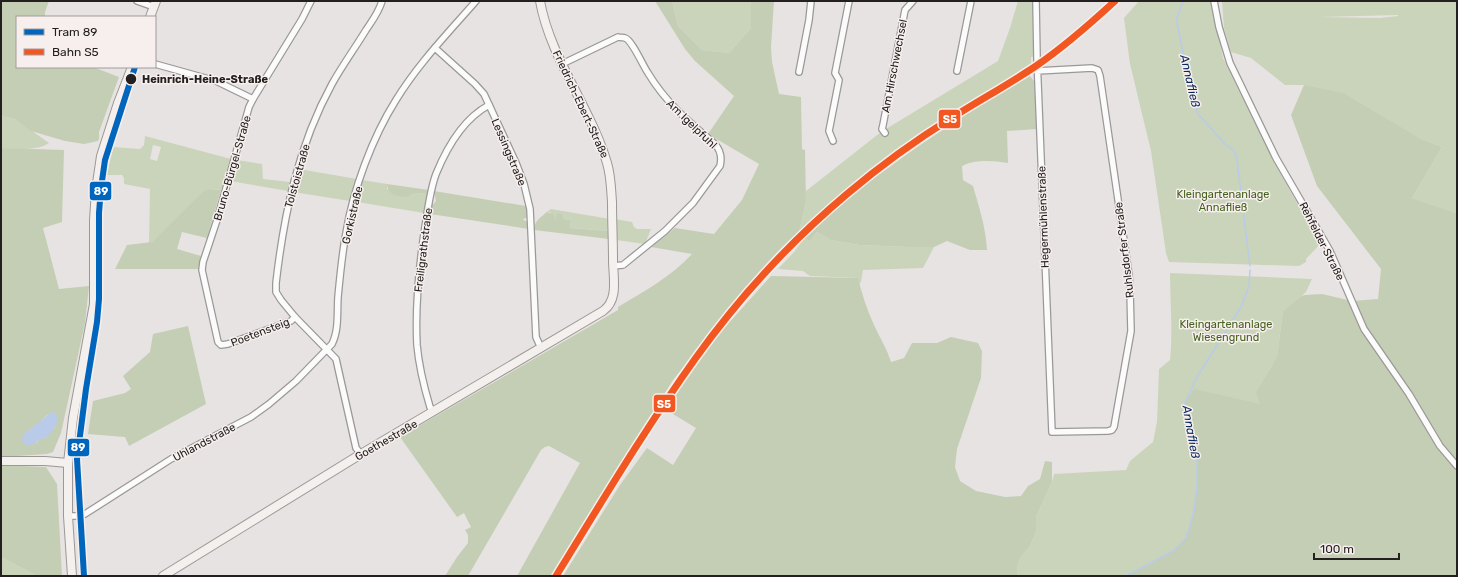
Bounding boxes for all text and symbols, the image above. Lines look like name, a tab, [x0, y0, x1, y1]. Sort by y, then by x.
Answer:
legend	[16, 16, 156, 68]
street label: Am Hirschwechsel	[879, 18, 910, 114]
text: Tram 89	[52, 25, 97, 39]
text: Bahn S5	[52, 45, 99, 59]
street label: Friedrich-Ebert-Straße	[550, 48, 611, 160]
water label: Annafließ	[1177, 52, 1203, 110]
marker: Heinrich-Heine-Straße	[124, 72, 138, 86]
place label: Heinrich-Heine-Straße	[142, 73, 268, 86]
street label: Am Igelpfuhl	[664, 97, 720, 152]
line badge: S5	[938, 109, 961, 129]
text: S5	[943, 113, 957, 126]
street label: Bruno-Bürgel-Straße	[211, 114, 254, 222]
street label: Lessingstraße	[488, 116, 529, 188]
street label: Tolstoistraße	[282, 143, 313, 210]
street label: Hegermühlenstraße	[1035, 166, 1052, 268]
line badge: 89	[89, 181, 112, 201]
text: 89	[94, 185, 108, 198]
street label: Gorkistraße	[340, 185, 365, 245]
park label: Kleingartenanlage Annafließ	[1177, 188, 1269, 214]
street label: Rehfelder Straße	[1296, 200, 1347, 283]
street label: Ruhlsdorfer Straße	[1112, 201, 1137, 299]
street label: Freiligrathstraße	[412, 207, 435, 293]
street label: Poetensteig	[229, 315, 291, 350]
park label: Kleingartenanlage Wiesengrund	[1180, 318, 1272, 344]
line badge: S5	[653, 394, 676, 413]
text: S5	[657, 398, 671, 411]
water label: Annafließ	[1179, 403, 1203, 460]
street label: Goethestraße	[353, 417, 420, 464]
street label: Uhlandstraße	[171, 420, 238, 464]
line badge: 89	[67, 438, 90, 457]
text: 89	[71, 441, 85, 454]
scale bar	[1314, 535, 1399, 561]
text: 100 m	[1320, 542, 1354, 556]

